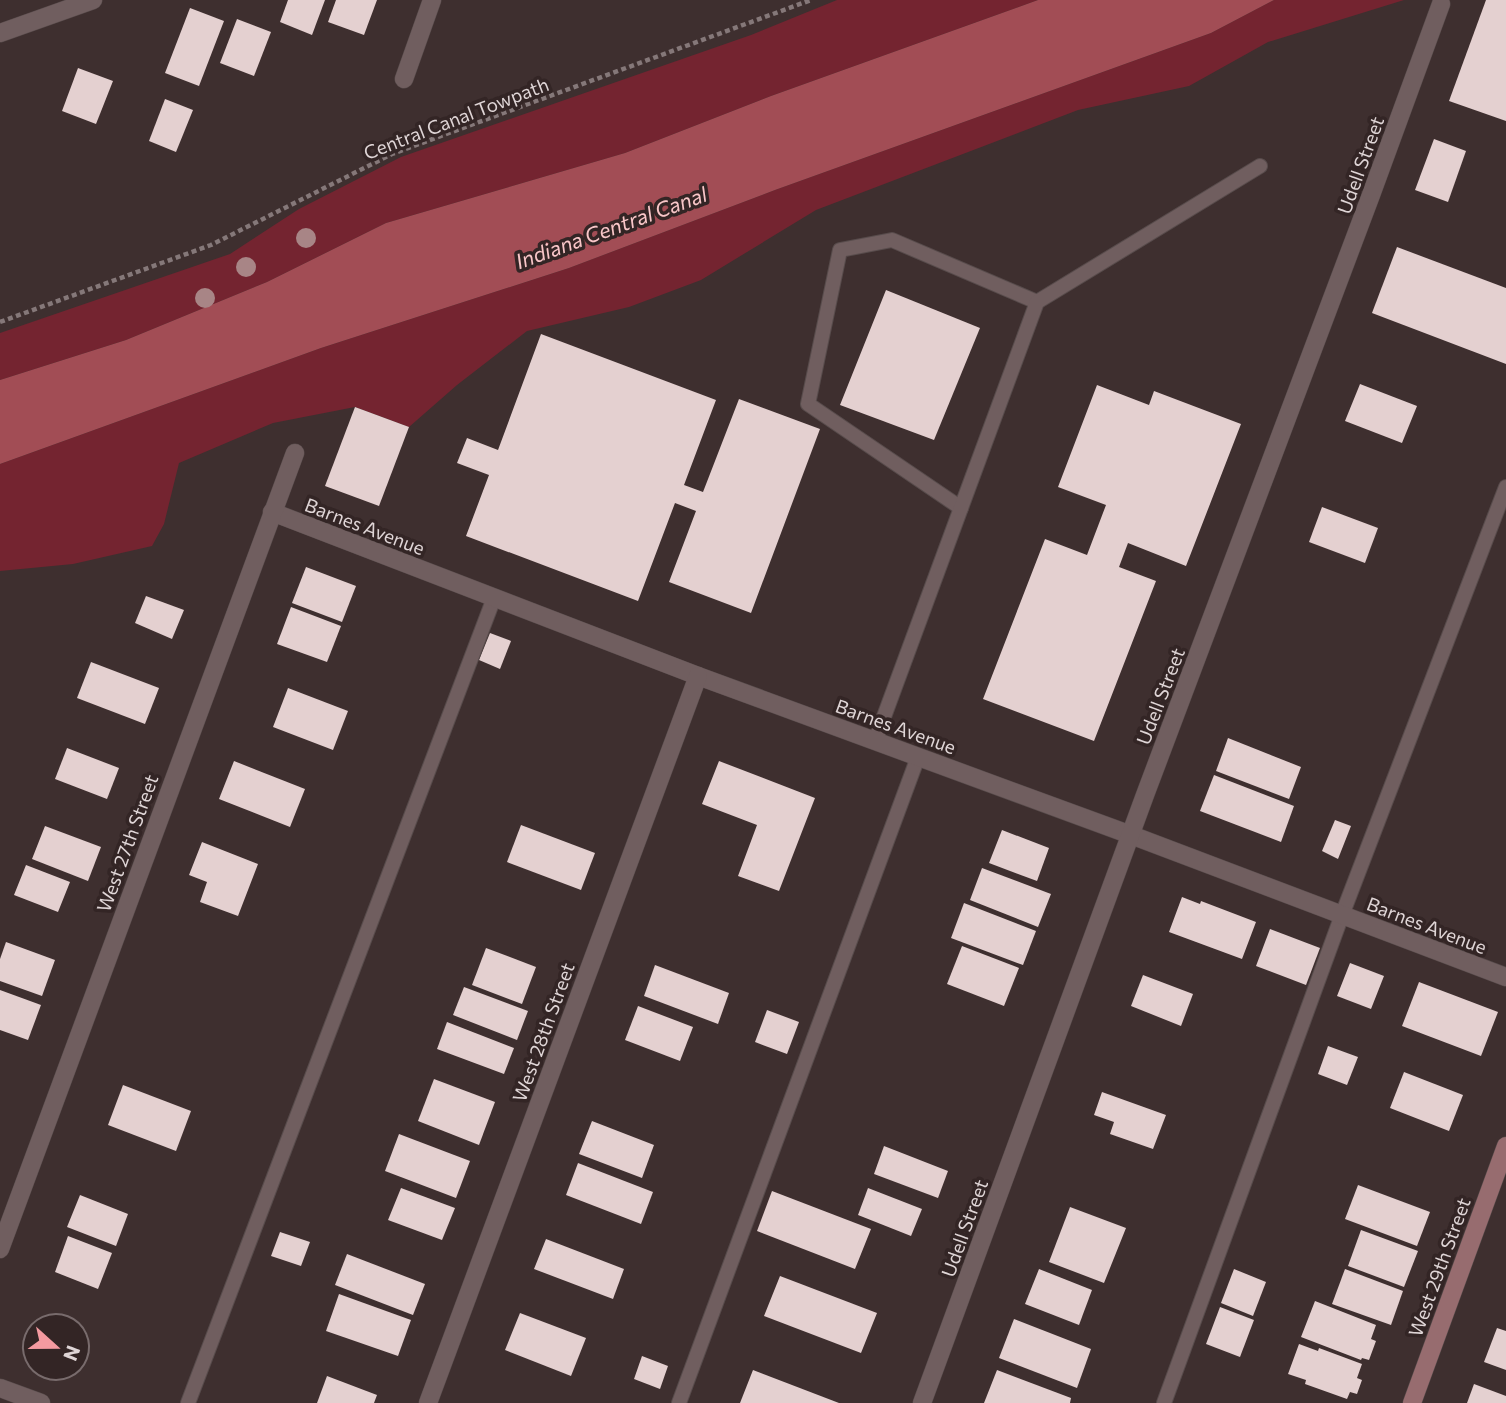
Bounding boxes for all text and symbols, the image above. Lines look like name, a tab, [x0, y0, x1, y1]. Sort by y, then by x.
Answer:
street label: Central Canal Towpath	[360, 72, 552, 164]
street label: Udell Street	[1332, 113, 1388, 217]
water label: Indiana Central Canal	[512, 181, 711, 273]
street label: Barnes Avenue	[302, 493, 428, 559]
street label: Udell Street	[1131, 644, 1189, 748]
street label: Barnes Avenue	[833, 694, 959, 758]
street label: West 27th Street	[91, 771, 163, 915]
street label: Barnes Avenue	[1364, 892, 1490, 958]
street label: West 28th Street	[507, 959, 579, 1105]
street label: Udell Street	[936, 1176, 992, 1280]
street label: West 29th Street	[1403, 1194, 1475, 1340]
north arrow	[21, 1312, 91, 1382]
text: N	[59, 1342, 86, 1364]

